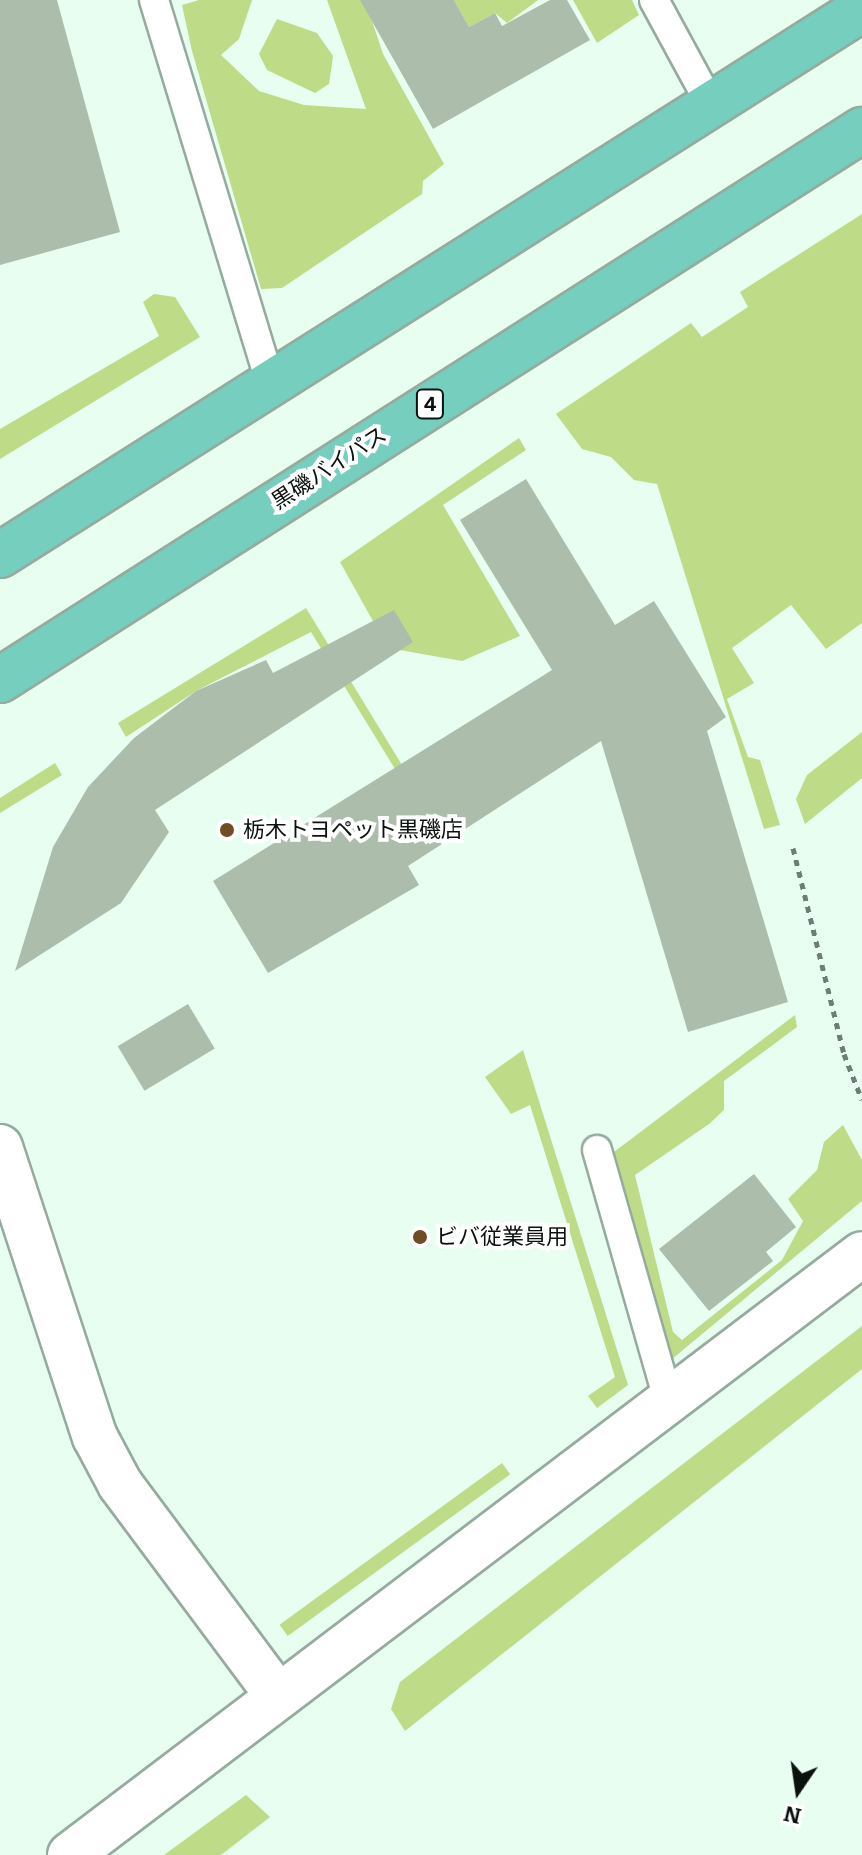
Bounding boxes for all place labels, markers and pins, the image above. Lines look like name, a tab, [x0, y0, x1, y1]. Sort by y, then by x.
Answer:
place label: 栃木トヨペット黒磯店	[243, 817, 463, 843]
marker: 栃木トヨペット黒磯店	[218, 821, 236, 839]
place label: ビバ従業員用	[436, 1224, 568, 1250]
marker: ビバ従業員用	[411, 1228, 429, 1246]

